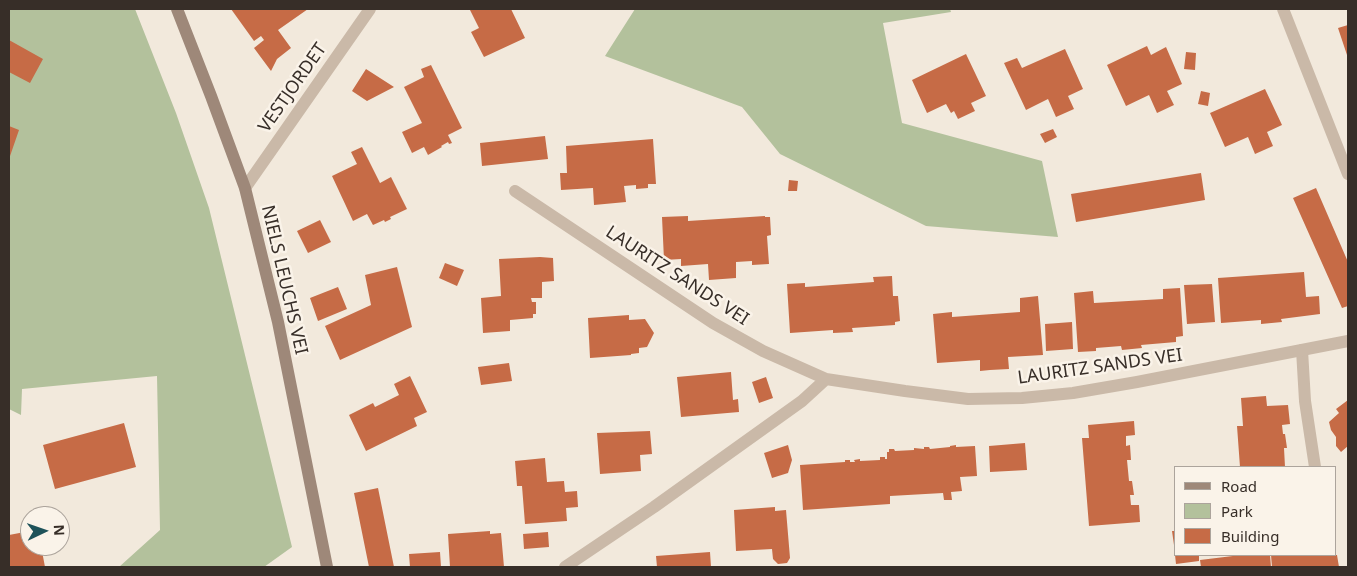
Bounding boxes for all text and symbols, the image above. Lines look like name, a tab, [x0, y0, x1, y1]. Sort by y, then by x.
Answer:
street label: VESTJORDET	[254, 39, 332, 137]
street label: NIELS LEUCHS VEI	[256, 203, 312, 357]
street label: LAURITZ SANDS VEI	[601, 222, 753, 330]
street label: LAURITZ SANDS VEI	[1016, 345, 1184, 389]
legend	[1174, 466, 1337, 556]
text: Road	[1221, 476, 1257, 496]
text: Park	[1221, 501, 1253, 521]
north arrow	[20, 506, 70, 556]
text: N	[50, 524, 69, 536]
text: Building	[1221, 526, 1279, 546]

